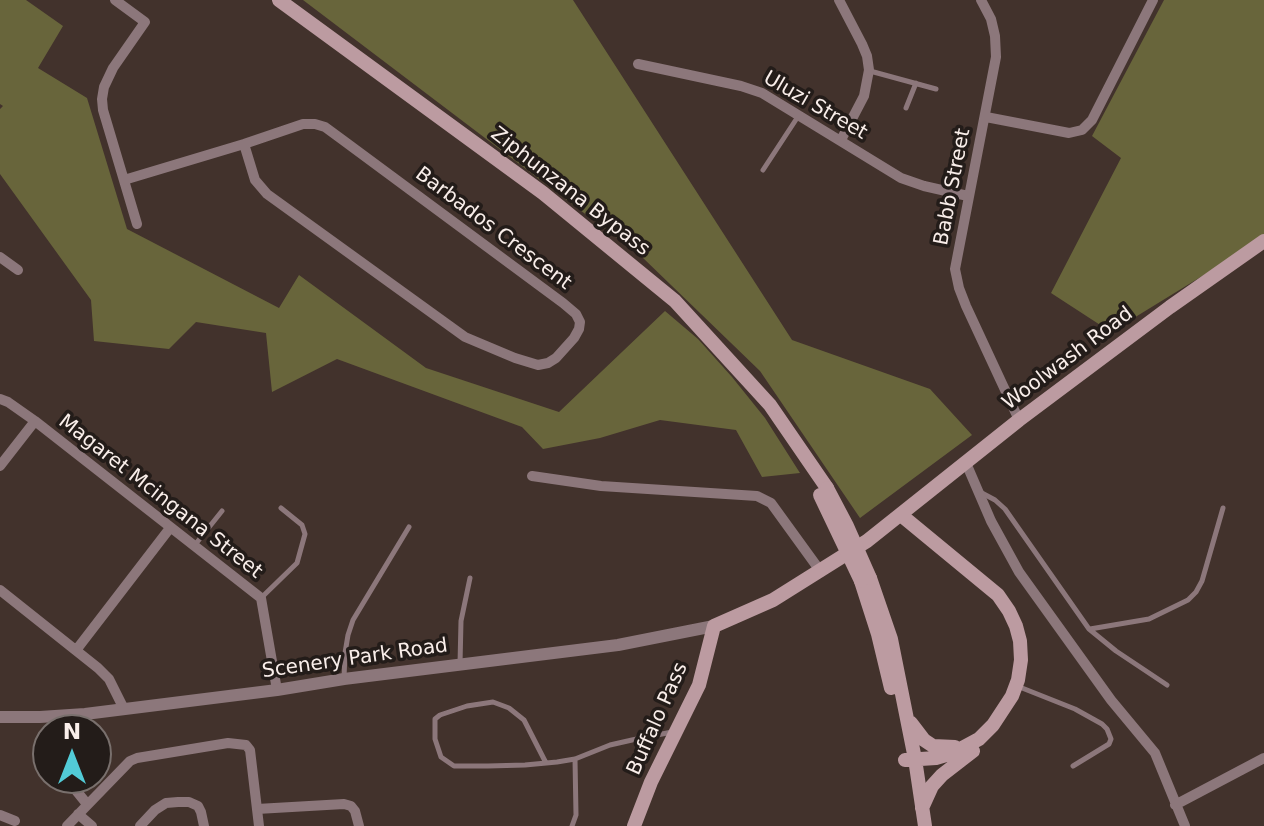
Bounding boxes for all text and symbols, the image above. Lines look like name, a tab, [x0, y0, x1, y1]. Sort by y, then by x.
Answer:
street label: Uluzi Street	[759, 67, 871, 145]
street label: Ziphunzana Bypass	[486, 122, 654, 262]
street label: Babb Street	[930, 127, 976, 247]
street label: Barbados Crescent	[410, 162, 576, 296]
street label: Woolwash Road	[998, 302, 1138, 416]
street label: Magaret Mcingana Street	[53, 410, 267, 584]
street label: Scenery Park Road	[261, 634, 449, 684]
street label: Buffalo Pass	[622, 659, 694, 779]
north arrow	[32, 714, 112, 794]
text: N	[63, 719, 81, 744]

